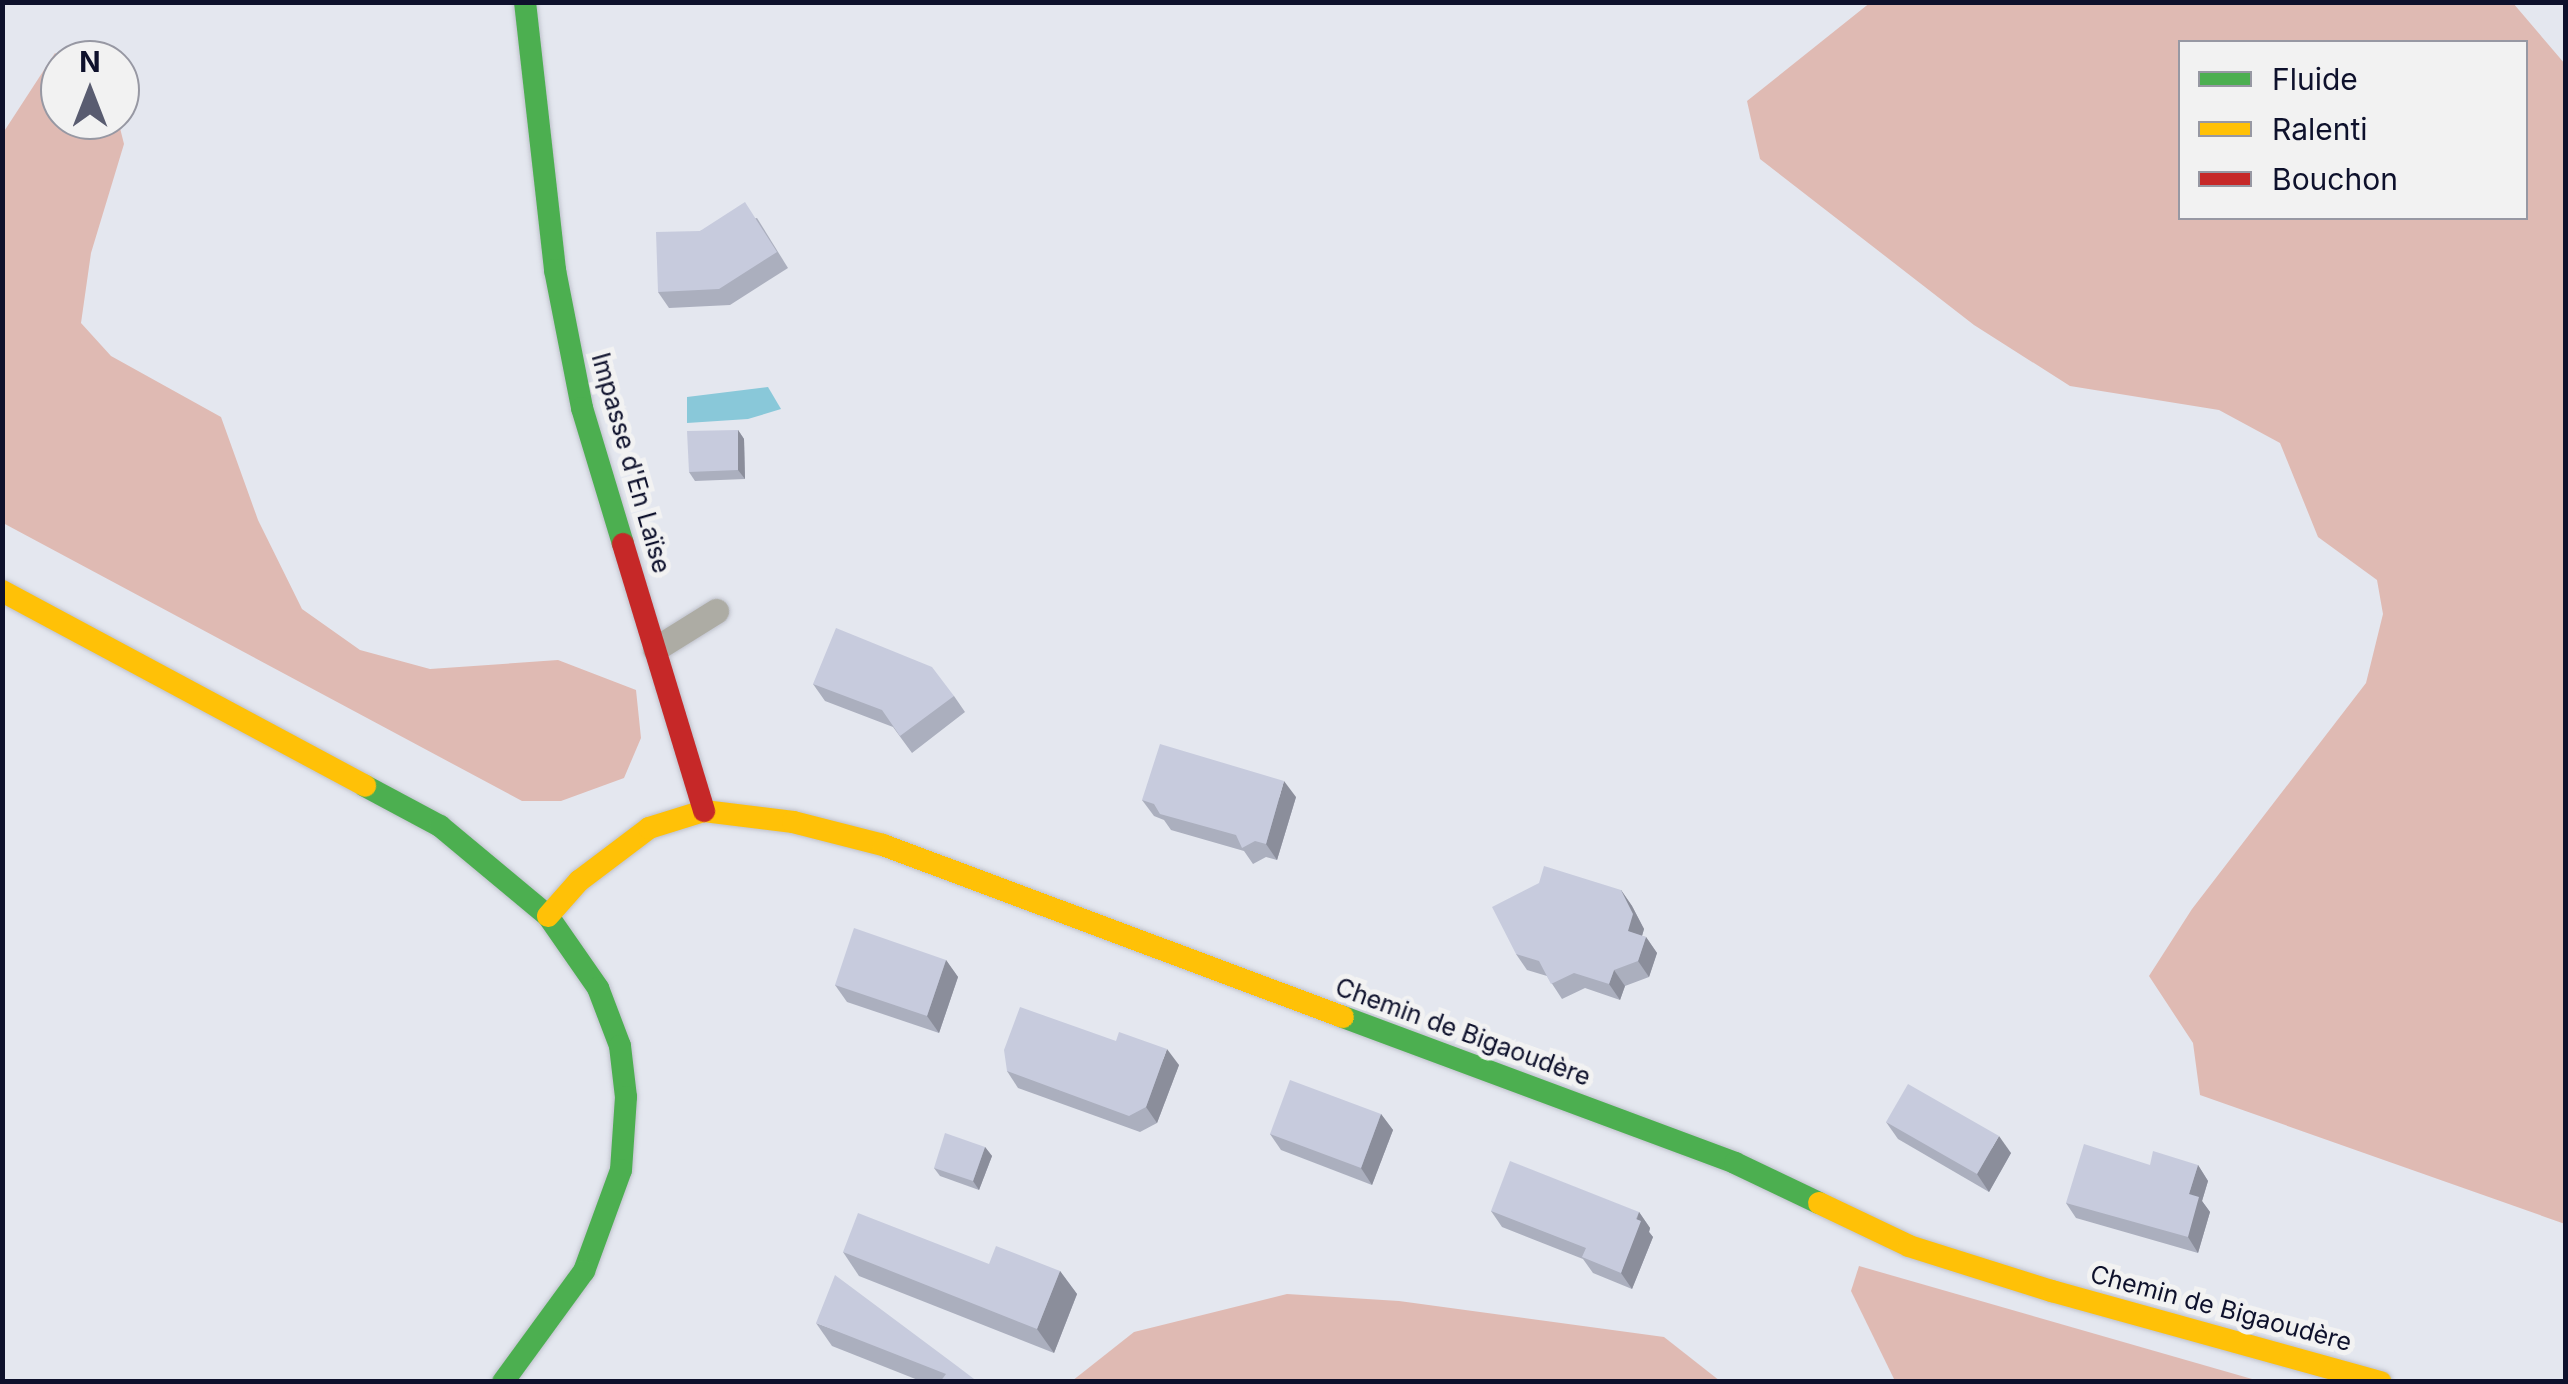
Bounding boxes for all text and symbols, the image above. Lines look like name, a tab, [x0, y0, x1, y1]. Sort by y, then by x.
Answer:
north arrow	[40, 40, 140, 140]
legend	[2178, 40, 2528, 220]
text: N	[79, 45, 101, 79]
text: Fluide	[2272, 61, 2358, 97]
text: Ralenti	[2272, 111, 2368, 147]
text: Bouchon	[2272, 161, 2398, 197]
street label: Impasse d'En Laïse	[585, 349, 677, 577]
street label: Chemin de Bigaoudère	[1331, 972, 1595, 1092]
street label: Chemin de Bigaoudère	[2087, 1259, 2355, 1357]

